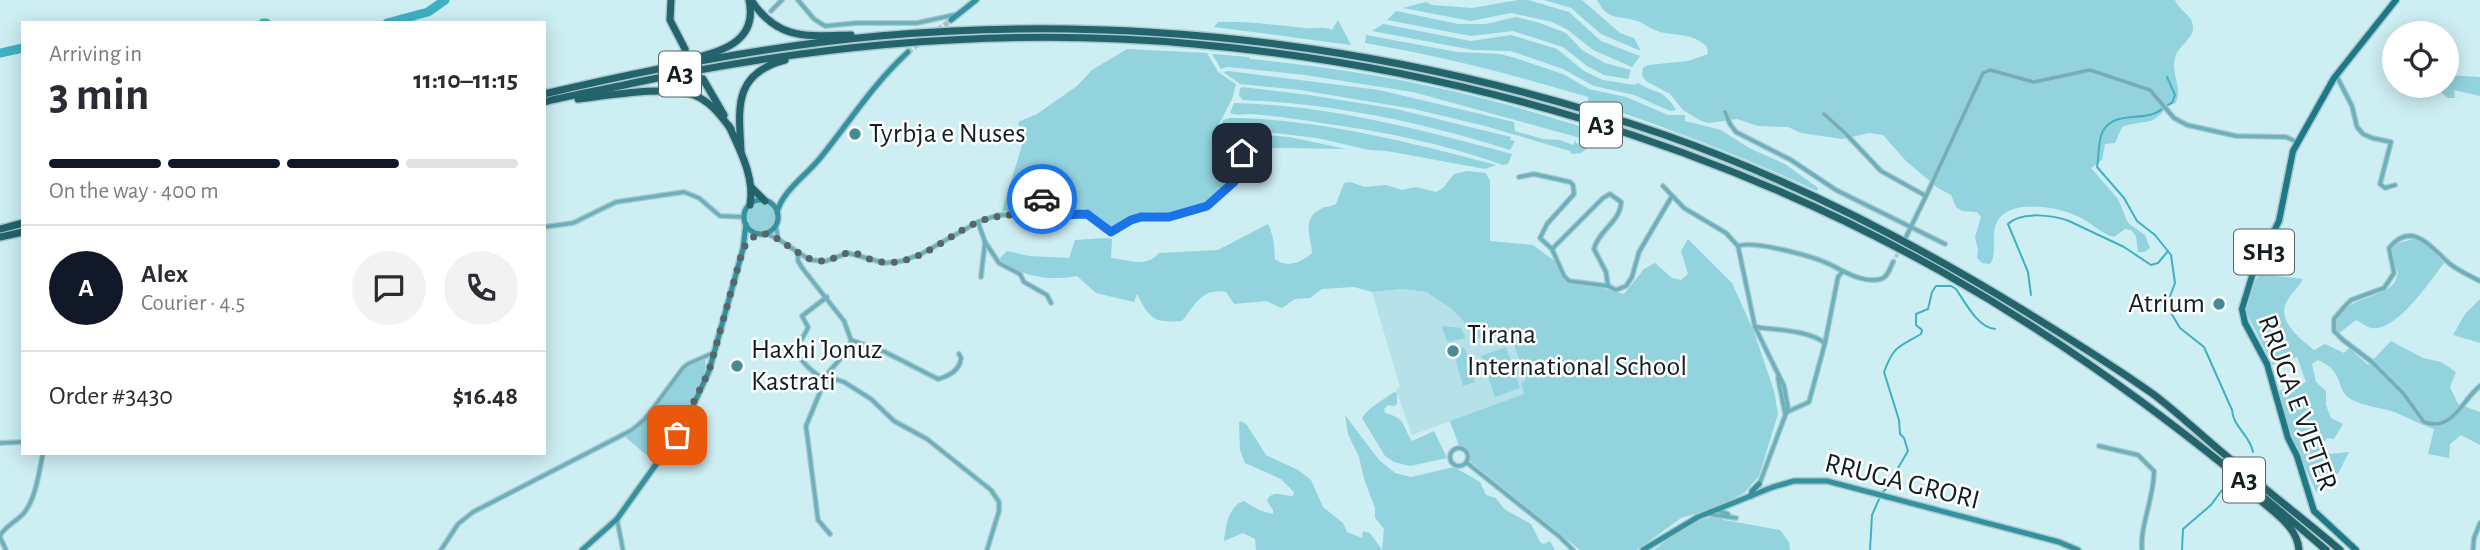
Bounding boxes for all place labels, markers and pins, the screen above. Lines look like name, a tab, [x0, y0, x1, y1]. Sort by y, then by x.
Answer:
place label: Tyrbja e Nuses	[869, 120, 1026, 148]
pin	[1212, 123, 1272, 183]
marker: Tyrbja e Nuses	[847, 126, 863, 142]
place label: Atrium	[2128, 290, 2205, 318]
marker: Atrium	[2211, 296, 2227, 312]
place label: Tirana International School	[1467, 321, 1687, 381]
place label: Haxhi Jonuz Kastrati	[751, 336, 883, 396]
marker: Tirana International School	[1445, 343, 1461, 359]
marker: Haxhi Jonuz Kastrati	[729, 358, 745, 374]
pin	[647, 405, 707, 465]

